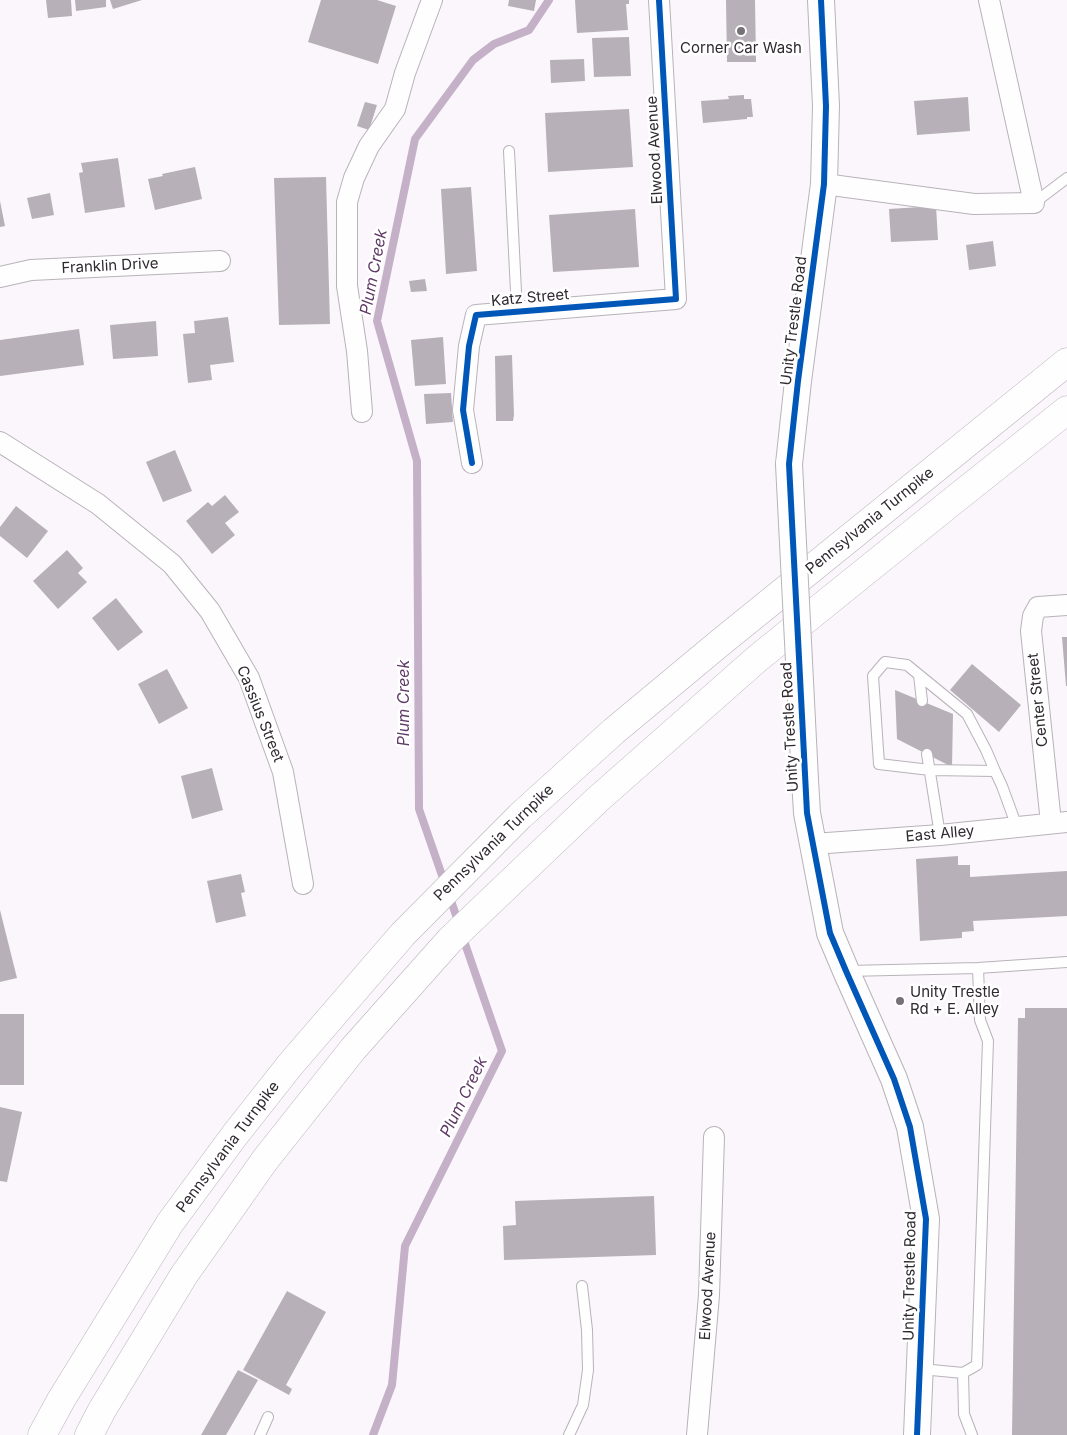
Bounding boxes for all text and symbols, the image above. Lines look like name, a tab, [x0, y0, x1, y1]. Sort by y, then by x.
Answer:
marker: Corner Car Wash	[735, 25, 747, 37]
place label: Corner Car Wash	[680, 39, 802, 57]
street label: Elwood Avenue	[643, 95, 667, 205]
water label: Plum Creek	[356, 228, 392, 316]
street label: Franklin Drive	[61, 254, 159, 278]
street label: Unity Trestle Road	[777, 255, 811, 387]
street label: Katz Street	[490, 286, 570, 310]
street label: Pennsylvania Turnpike	[802, 464, 938, 578]
street label: Center Street	[1024, 652, 1052, 748]
water label: Plum Creek	[394, 660, 414, 746]
street label: Unity Trestle Road	[778, 662, 802, 792]
street label: Cassius Street	[233, 663, 287, 765]
street label: Pennsylvania Turnpike	[430, 781, 558, 905]
street label: East Alley	[905, 822, 975, 846]
place label: Unity Trestle Rd + E. Alley	[910, 983, 1000, 1018]
marker: Unity Trestle Rd + E. Alley	[894, 995, 906, 1007]
water label: Plum Creek	[436, 1054, 492, 1140]
street label: Pennsylvania Turnpike	[173, 1078, 283, 1216]
street label: Unity Trestle Road	[900, 1211, 920, 1341]
street label: Elwood Avenue	[696, 1231, 720, 1341]

